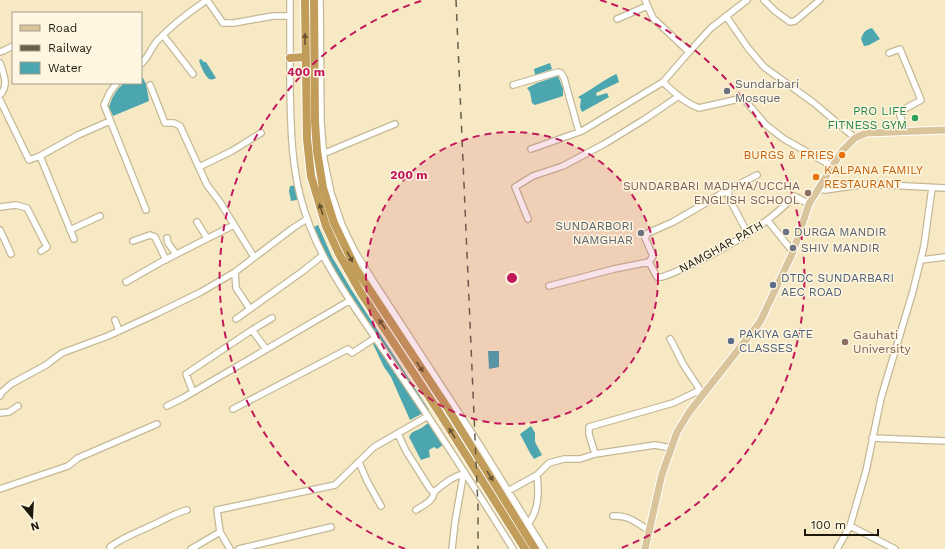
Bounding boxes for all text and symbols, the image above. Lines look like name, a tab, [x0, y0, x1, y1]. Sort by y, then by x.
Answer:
legend	[12, 12, 142, 84]
text: Road	[48, 21, 77, 35]
one-way arrow	[302, 32, 308, 45]
text: Railway	[48, 41, 93, 55]
text: Water	[48, 61, 83, 75]
text: 400 m	[287, 65, 325, 79]
place label: Sundarbari Mosque	[735, 77, 799, 105]
marker: Sundarbari Mosque	[722, 86, 732, 96]
place label: PRO LIFE FITNESS GYM	[827, 104, 907, 132]
marker: PRO LIFE FITNESS GYM	[910, 113, 920, 123]
place label: BURGS & FRIES	[744, 148, 834, 162]
marker: BURGS & FRIES	[837, 150, 847, 160]
place label: KALPANA FAMILY RESTAURANT	[824, 163, 923, 191]
text: 200 m	[390, 168, 428, 182]
marker: KALPANA FAMILY RESTAURANT	[811, 172, 821, 182]
place label: SUNDARBARI MADHYA/UCCHA ENGLISH SCHOOL	[623, 179, 800, 207]
marker: SUNDARBARI MADHYA/UCCHA ENGLISH SCHOOL	[803, 188, 813, 198]
one-way arrow	[318, 203, 324, 215]
street label: NAMGHAR PATH	[676, 218, 766, 276]
place label: SUNDARBORI NAMGHAR	[555, 219, 633, 247]
place label: DURGA MANDIR	[794, 225, 886, 239]
marker: DURGA MANDIR	[781, 227, 791, 237]
marker: SUNDARBORI NAMGHAR	[636, 228, 646, 238]
place label: SHIV MANDIR	[801, 241, 880, 255]
marker: SHIV MANDIR	[788, 243, 798, 253]
one-way arrow	[347, 251, 353, 263]
centre of rings	[505, 271, 519, 285]
place label: DTDC SUNDARBARI AEC ROAD	[781, 271, 894, 299]
marker: DTDC SUNDARBARI AEC ROAD	[768, 280, 778, 290]
one-way arrow	[378, 318, 385, 329]
place label: PAKIYA GATE CLASSES	[739, 327, 813, 355]
place label: Gauhati University	[853, 328, 911, 356]
marker: PAKIYA GATE CLASSES	[726, 336, 736, 346]
marker: Gauhati University	[840, 337, 850, 347]
one-way arrow	[416, 362, 424, 372]
one-way arrow	[449, 427, 456, 439]
one-way arrow	[486, 471, 494, 481]
north arrow	[12, 497, 52, 537]
scale bar	[805, 511, 878, 537]
text: 100 m	[811, 518, 846, 532]
text: N	[29, 519, 41, 533]

